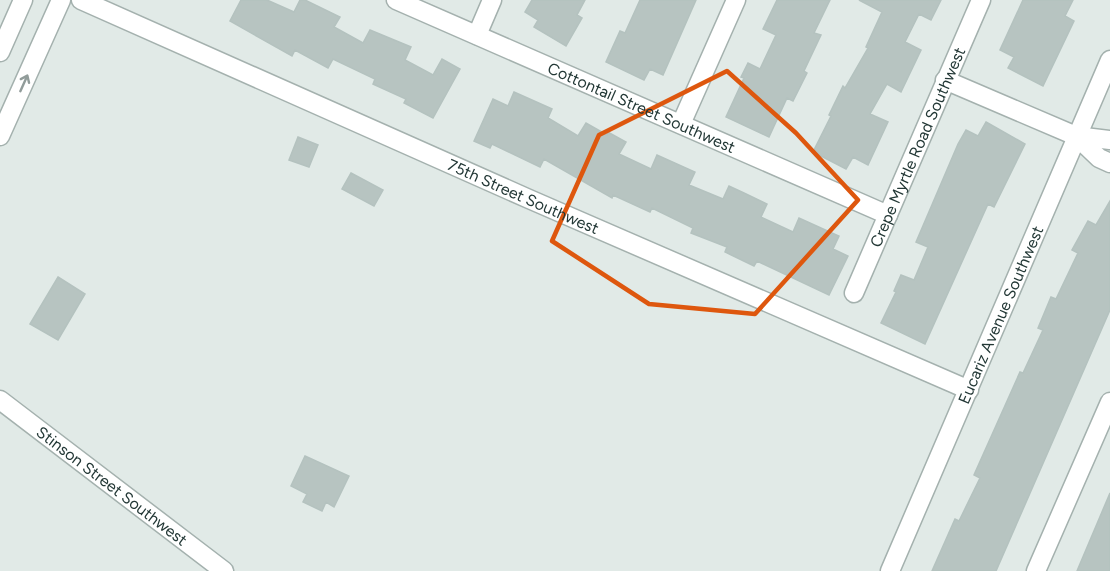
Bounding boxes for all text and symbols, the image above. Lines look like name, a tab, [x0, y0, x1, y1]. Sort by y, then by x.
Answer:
street label: Crepe Myrtle Road Southwest	[866, 44, 969, 250]
street label: Cottontail Street Southwest	[545, 58, 738, 157]
one-way arrow	[19, 74, 31, 92]
street label: 75th Street Southwest	[445, 155, 602, 238]
street label: Eucariz Avenue Southwest	[954, 223, 1047, 407]
street label: Stinson Street Southwest	[33, 422, 191, 550]

